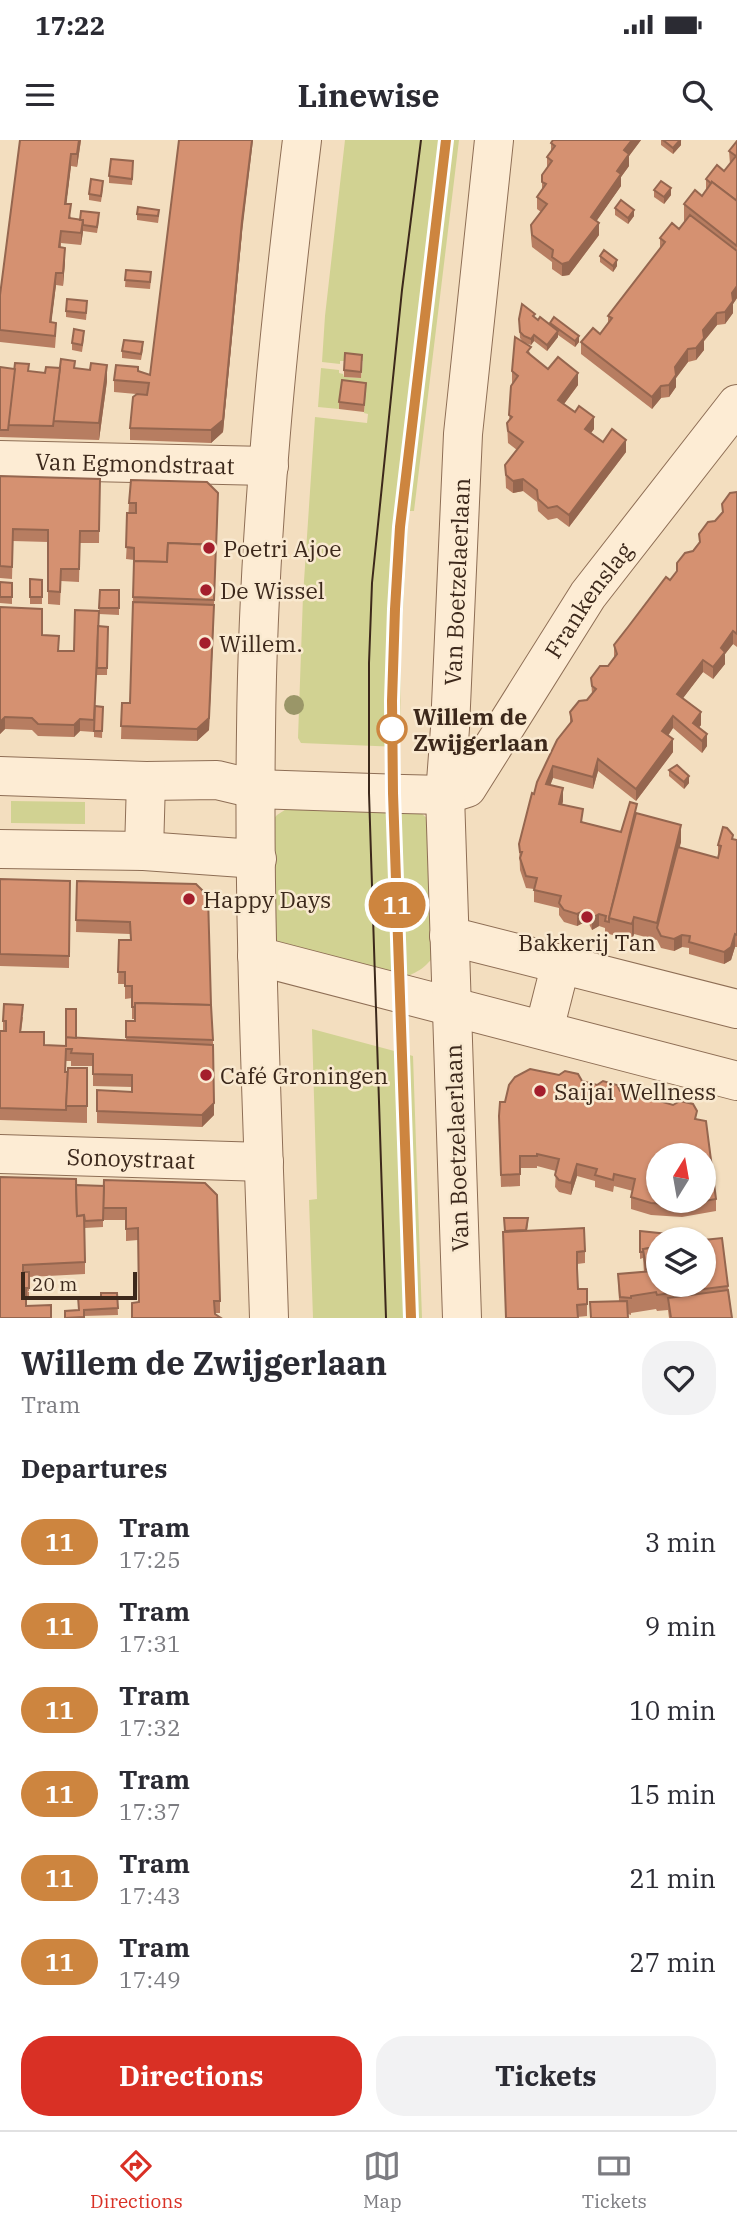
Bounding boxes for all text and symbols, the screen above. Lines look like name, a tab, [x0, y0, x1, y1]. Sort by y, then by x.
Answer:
text: 17:22	[35, 8, 105, 42]
text: Linewise	[297, 74, 440, 116]
icon: menu	[21, 76, 59, 114]
icon: search	[678, 76, 716, 114]
street label: Van Egmondstraat	[35, 446, 235, 480]
street label: Van Boetzelaerlaan	[437, 477, 476, 686]
place label: Poetri Ajoe	[223, 533, 342, 563]
street label: Frankenslag	[537, 536, 639, 663]
marker: Poetri Ajoe	[201, 540, 217, 556]
place label: De Wissel	[220, 575, 325, 605]
marker: De Wissel	[198, 582, 214, 598]
place label: Willem.	[219, 628, 303, 658]
marker: Willem.	[197, 635, 213, 651]
place label: Willem de Zwijgerlaan	[413, 701, 549, 757]
marker: Willem de Zwijgerlaan	[377, 714, 407, 744]
line badge: 11	[366, 882, 428, 928]
place label: Happy Days	[203, 884, 331, 914]
text: 11	[383, 889, 411, 921]
marker: Happy Days	[181, 891, 197, 907]
marker: Bakkerij Tan	[579, 909, 595, 925]
place label: Bakkerij Tan	[518, 927, 656, 957]
street label: Van Boetzelaerlaan	[437, 1044, 475, 1252]
place label: Café Groningen	[220, 1060, 388, 1090]
marker: Café Groningen	[198, 1067, 214, 1083]
place label: Saijai Wellness	[554, 1076, 716, 1106]
marker: Saijai Wellness	[532, 1083, 548, 1099]
street label: Sonoystraat	[66, 1141, 196, 1175]
north arrow	[646, 1143, 716, 1213]
map controls	[646, 1143, 716, 1297]
button: layers	[646, 1227, 716, 1297]
scale bar	[21, 1269, 136, 1301]
text: 20 m	[32, 1272, 77, 1296]
text: Willem de Zwijgerlaan	[21, 1341, 387, 1384]
button: heart	[642, 1341, 716, 1415]
text: Tram	[21, 1389, 80, 1419]
text: Departures	[21, 1451, 167, 1485]
text: Tram	[119, 1510, 190, 1544]
text: 3 min	[645, 1525, 716, 1559]
text: 11	[45, 1526, 74, 1558]
text: 17:25	[119, 1544, 181, 1574]
text: Tram	[119, 1594, 190, 1628]
text: 9 min	[645, 1609, 716, 1643]
text: 11	[45, 1610, 74, 1642]
text: 17:31	[119, 1628, 181, 1658]
text: Tram	[119, 1678, 190, 1712]
text: 10 min	[629, 1693, 716, 1727]
text: 11	[45, 1694, 74, 1726]
text: 17:32	[119, 1712, 181, 1742]
text: Tram	[119, 1762, 190, 1796]
text: 15 min	[629, 1777, 716, 1811]
text: 11	[45, 1778, 74, 1810]
text: 17:37	[119, 1796, 181, 1826]
text: Tram	[119, 1846, 190, 1880]
text: 21 min	[629, 1861, 716, 1895]
text: 11	[45, 1862, 74, 1894]
text: 17:43	[119, 1880, 181, 1910]
text: Tram	[119, 1930, 190, 1964]
text: 27 min	[629, 1945, 716, 1979]
text: 11	[45, 1946, 74, 1978]
text: 17:49	[119, 1964, 181, 1994]
button: Directions	[21, 2036, 362, 2116]
button: Tickets	[376, 2036, 716, 2116]
tab: Directions	[90, 2147, 183, 2213]
tab: Map	[363, 2147, 402, 2213]
tab: Tickets	[582, 2147, 647, 2213]

